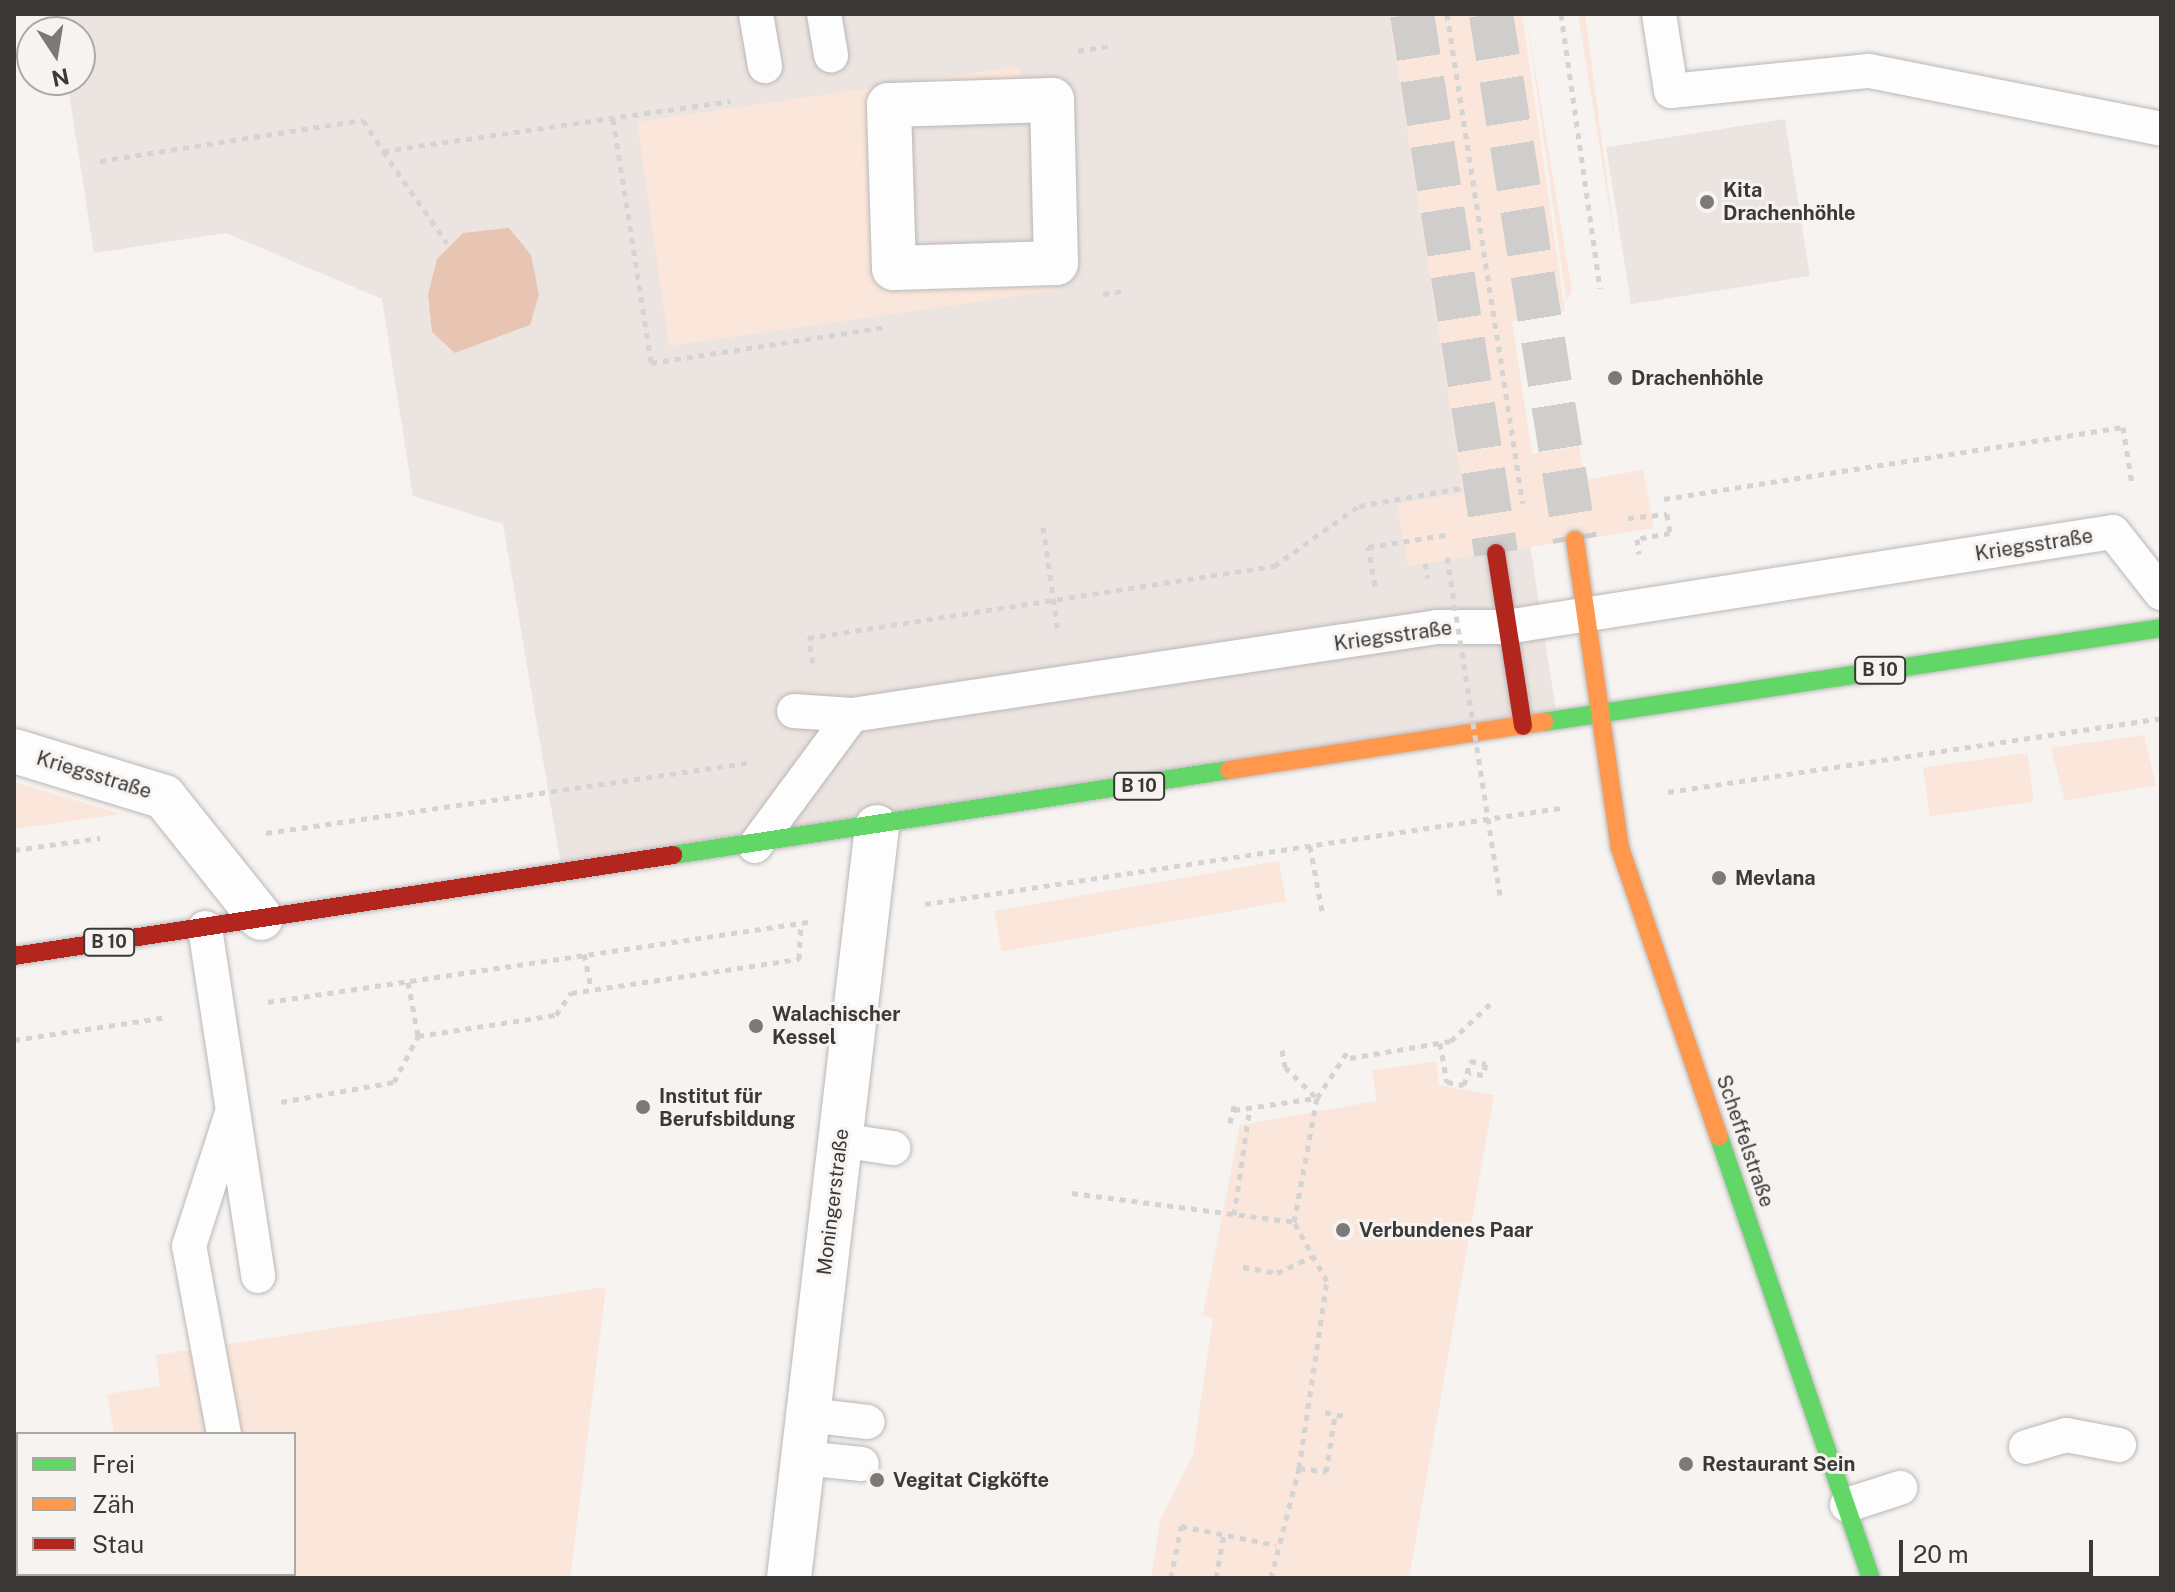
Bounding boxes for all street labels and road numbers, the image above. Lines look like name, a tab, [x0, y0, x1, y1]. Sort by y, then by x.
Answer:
street label: Kriegsstraße	[1973, 524, 2095, 566]
street label: Kriegsstraße	[1332, 616, 1454, 656]
road number: B 10	[1854, 656, 1906, 684]
street label: Kriegsstraße	[34, 746, 154, 804]
road number: B 10	[1113, 772, 1165, 800]
road number: B 10	[83, 928, 135, 956]
street label: Scheffelstraße	[1711, 1072, 1779, 1210]
street label: Moningerstraße	[812, 1127, 854, 1277]

